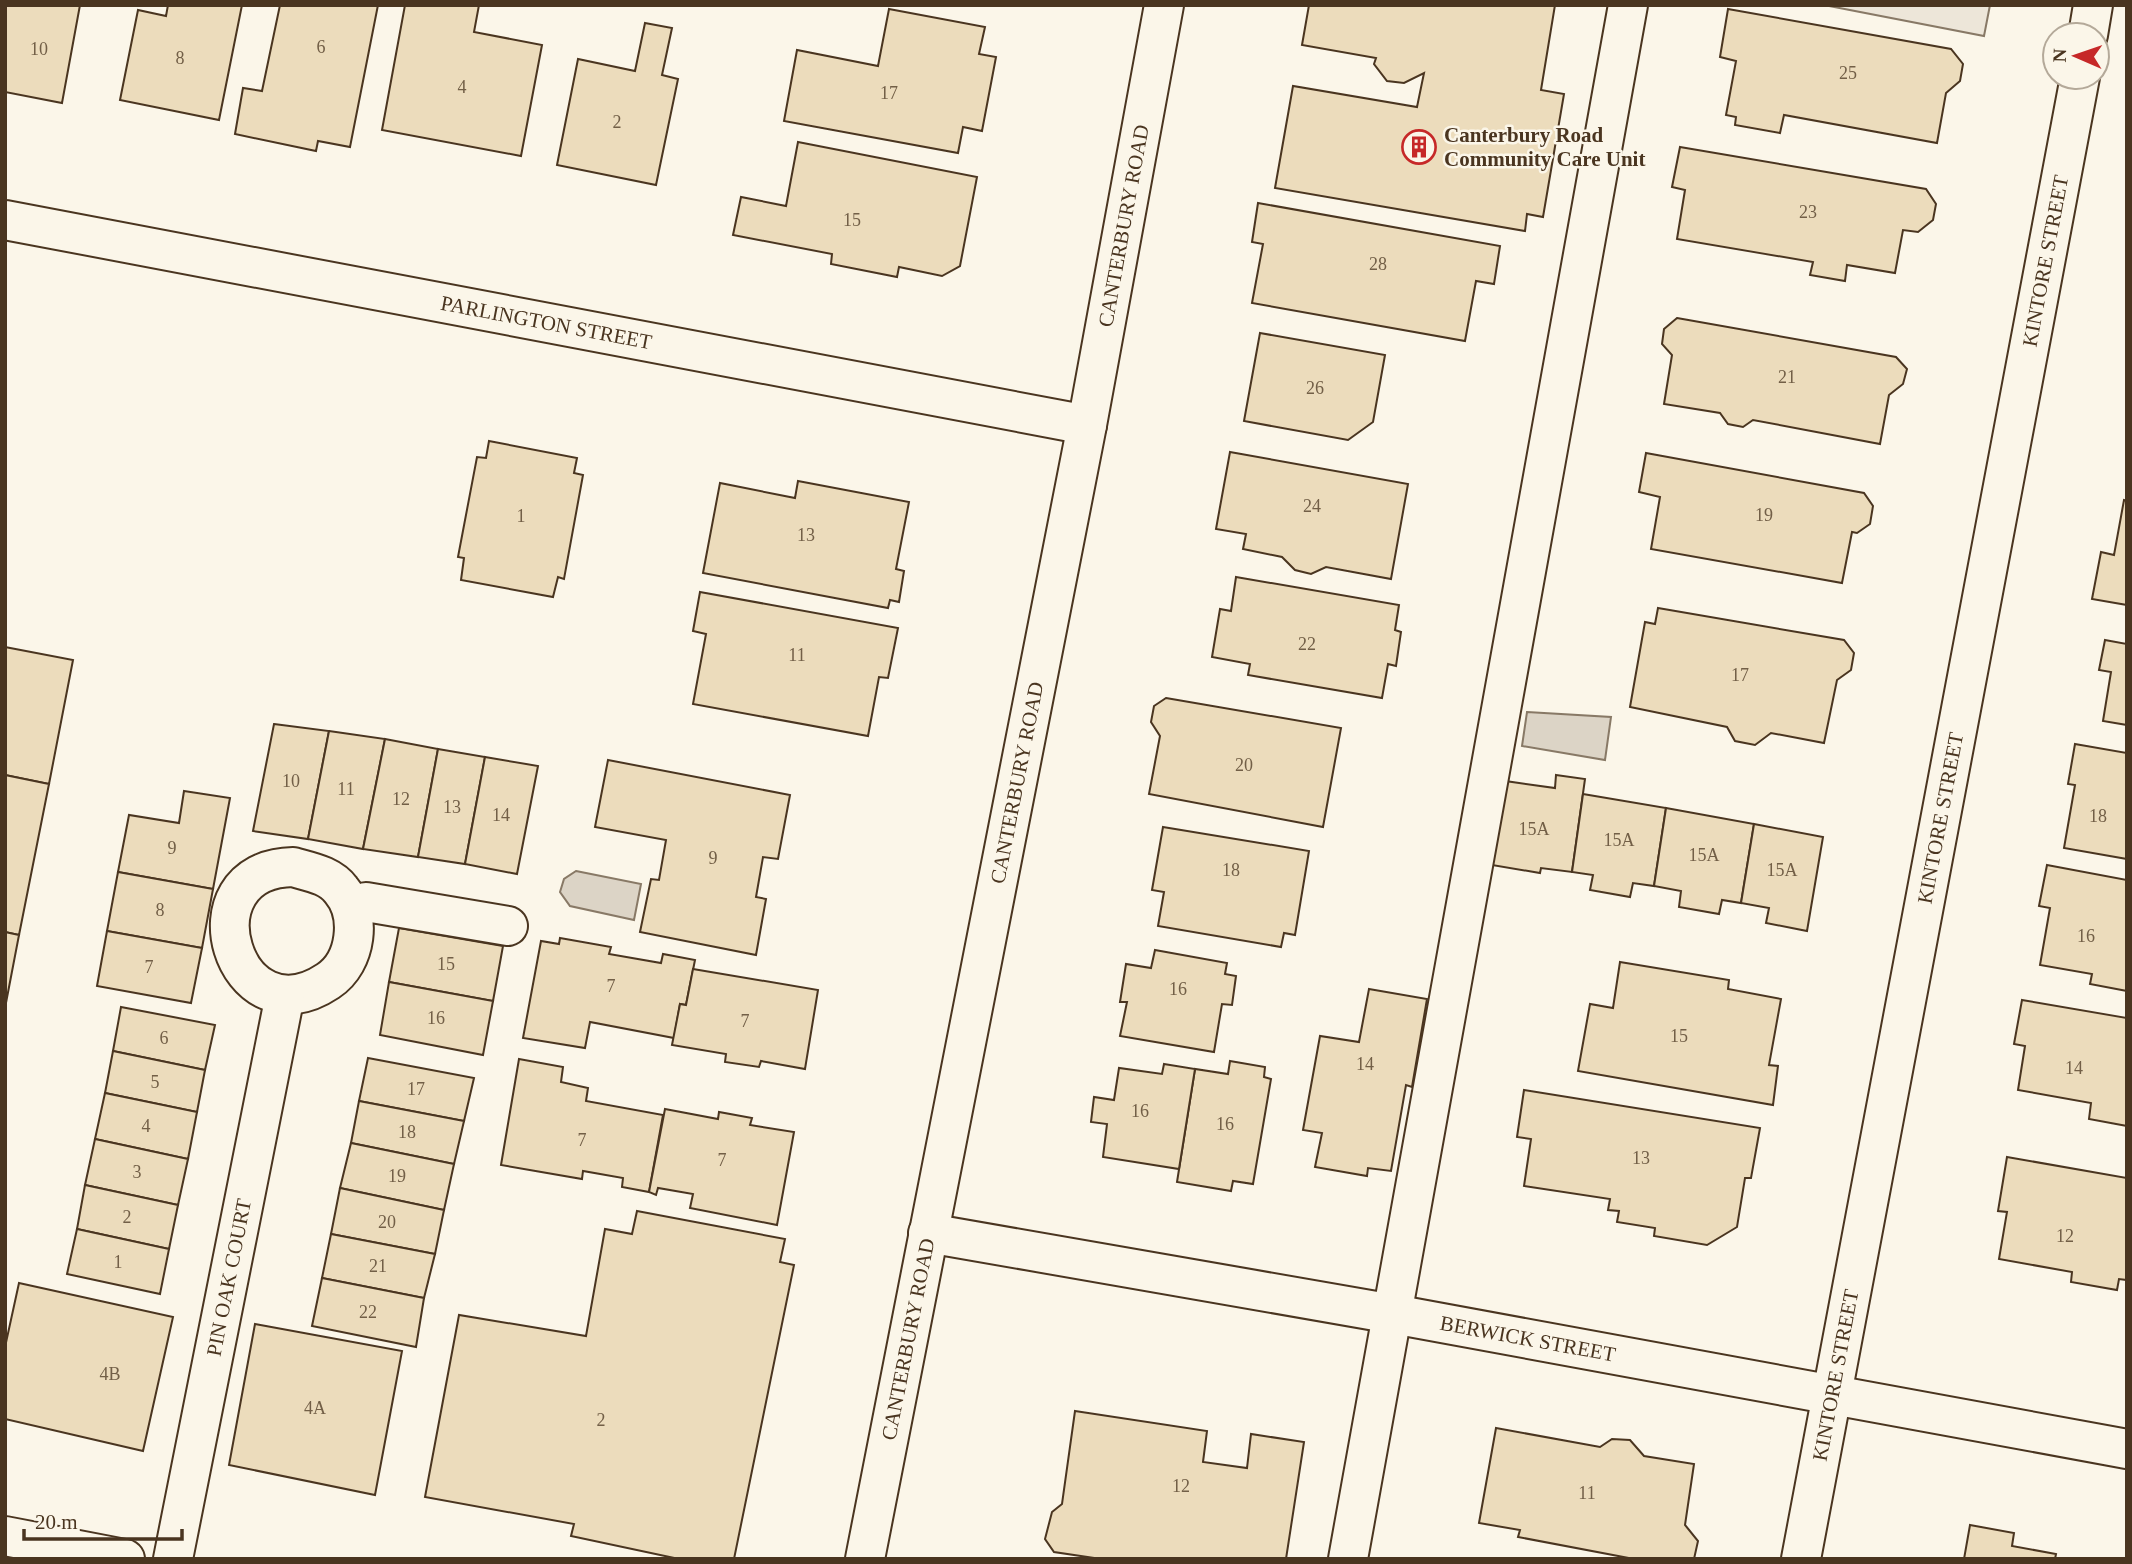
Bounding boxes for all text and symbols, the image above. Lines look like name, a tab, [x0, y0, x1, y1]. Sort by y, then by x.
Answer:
north arrow	[2041, 21, 2111, 91]
house number: 6	[317, 37, 326, 57]
house number: 10	[30, 39, 48, 59]
house number: 8	[176, 48, 185, 68]
text: N	[2049, 48, 2070, 63]
house number: 25	[1839, 63, 1857, 83]
house number: 4	[458, 77, 467, 97]
house number: 17	[880, 83, 898, 103]
house number: 2	[613, 112, 622, 132]
street label: CANTERBURY ROAD	[1093, 123, 1154, 329]
place label: Canterbury Road Community Care Unit	[1444, 123, 1645, 171]
building icon: Canterbury Road Community Care Unit	[1400, 128, 1438, 166]
street label: KINTORE STREET	[2018, 173, 2073, 349]
house number: 23	[1799, 202, 1817, 222]
house number: 15	[843, 210, 861, 230]
house number: 28	[1369, 254, 1387, 274]
street label: PARLINGTON STREET	[439, 291, 654, 354]
house number: 21	[1778, 367, 1796, 387]
house number: 26	[1306, 378, 1324, 398]
house number: 24	[1303, 496, 1321, 516]
house number: 19	[1755, 505, 1773, 525]
house number: 1	[517, 506, 526, 526]
house number: 13	[797, 525, 815, 545]
house number: 22	[1298, 634, 1316, 654]
house number: 11	[788, 645, 806, 665]
house number: 17	[1731, 665, 1749, 685]
street label: CANTERBURY ROAD	[985, 680, 1048, 886]
street label: KINTORE STREET	[1913, 730, 1968, 906]
house number: 20	[1235, 755, 1253, 775]
house number: 10	[282, 771, 300, 791]
house number: 11	[337, 779, 355, 799]
house number: 12	[392, 789, 410, 809]
house number: 13	[443, 797, 461, 817]
house number: 14	[492, 805, 510, 825]
house number: 18	[2089, 806, 2107, 826]
house number: 15A	[1519, 819, 1550, 839]
house number: 15A	[1604, 830, 1635, 850]
house number: 9	[168, 838, 177, 858]
house number: 15A	[1689, 845, 1720, 865]
house number: 9	[709, 848, 718, 868]
house number: 18	[1222, 860, 1240, 880]
house number: 15A	[1767, 860, 1798, 880]
house number: 8	[156, 900, 165, 920]
house number: 16	[2077, 926, 2095, 946]
house number: 15	[437, 954, 455, 974]
house number: 7	[145, 957, 154, 977]
house number: 7	[607, 976, 616, 996]
house number: 16	[1169, 979, 1187, 999]
house number: 16	[427, 1008, 445, 1028]
house number: 7	[741, 1011, 750, 1031]
house number: 15	[1670, 1026, 1688, 1046]
house number: 6	[160, 1028, 169, 1048]
house number: 14	[1356, 1054, 1374, 1074]
house number: 14	[2065, 1058, 2083, 1078]
house number: 5	[151, 1072, 160, 1092]
house number: 17	[407, 1079, 425, 1099]
house number: 16	[1131, 1101, 1149, 1121]
house number: 16	[1216, 1114, 1234, 1134]
house number: 4	[142, 1116, 151, 1136]
house number: 18	[398, 1122, 416, 1142]
house number: 7	[578, 1130, 587, 1150]
house number: 13	[1632, 1148, 1650, 1168]
house number: 7	[718, 1150, 727, 1170]
house number: 3	[133, 1162, 142, 1182]
house number: 19	[388, 1166, 406, 1186]
street label: PIN OAK COURT	[202, 1197, 256, 1358]
house number: 2	[123, 1207, 132, 1227]
house number: 20	[378, 1212, 396, 1232]
house number: 12	[2056, 1226, 2074, 1246]
street label: CANTERBURY ROAD	[877, 1236, 940, 1442]
house number: 1	[114, 1252, 123, 1272]
house number: 21	[369, 1256, 387, 1276]
street label: KINTORE STREET	[1808, 1287, 1864, 1463]
house number: 22	[359, 1302, 377, 1322]
street label: BERWICK STREET	[1438, 1311, 1618, 1367]
house number: 4B	[99, 1364, 121, 1384]
house number: 4A	[304, 1398, 326, 1418]
house number: 2	[597, 1410, 606, 1430]
house number: 12	[1172, 1476, 1190, 1496]
house number: 11	[1578, 1483, 1596, 1503]
scale bar	[24, 1498, 182, 1542]
text: 20 m	[35, 1510, 78, 1534]

